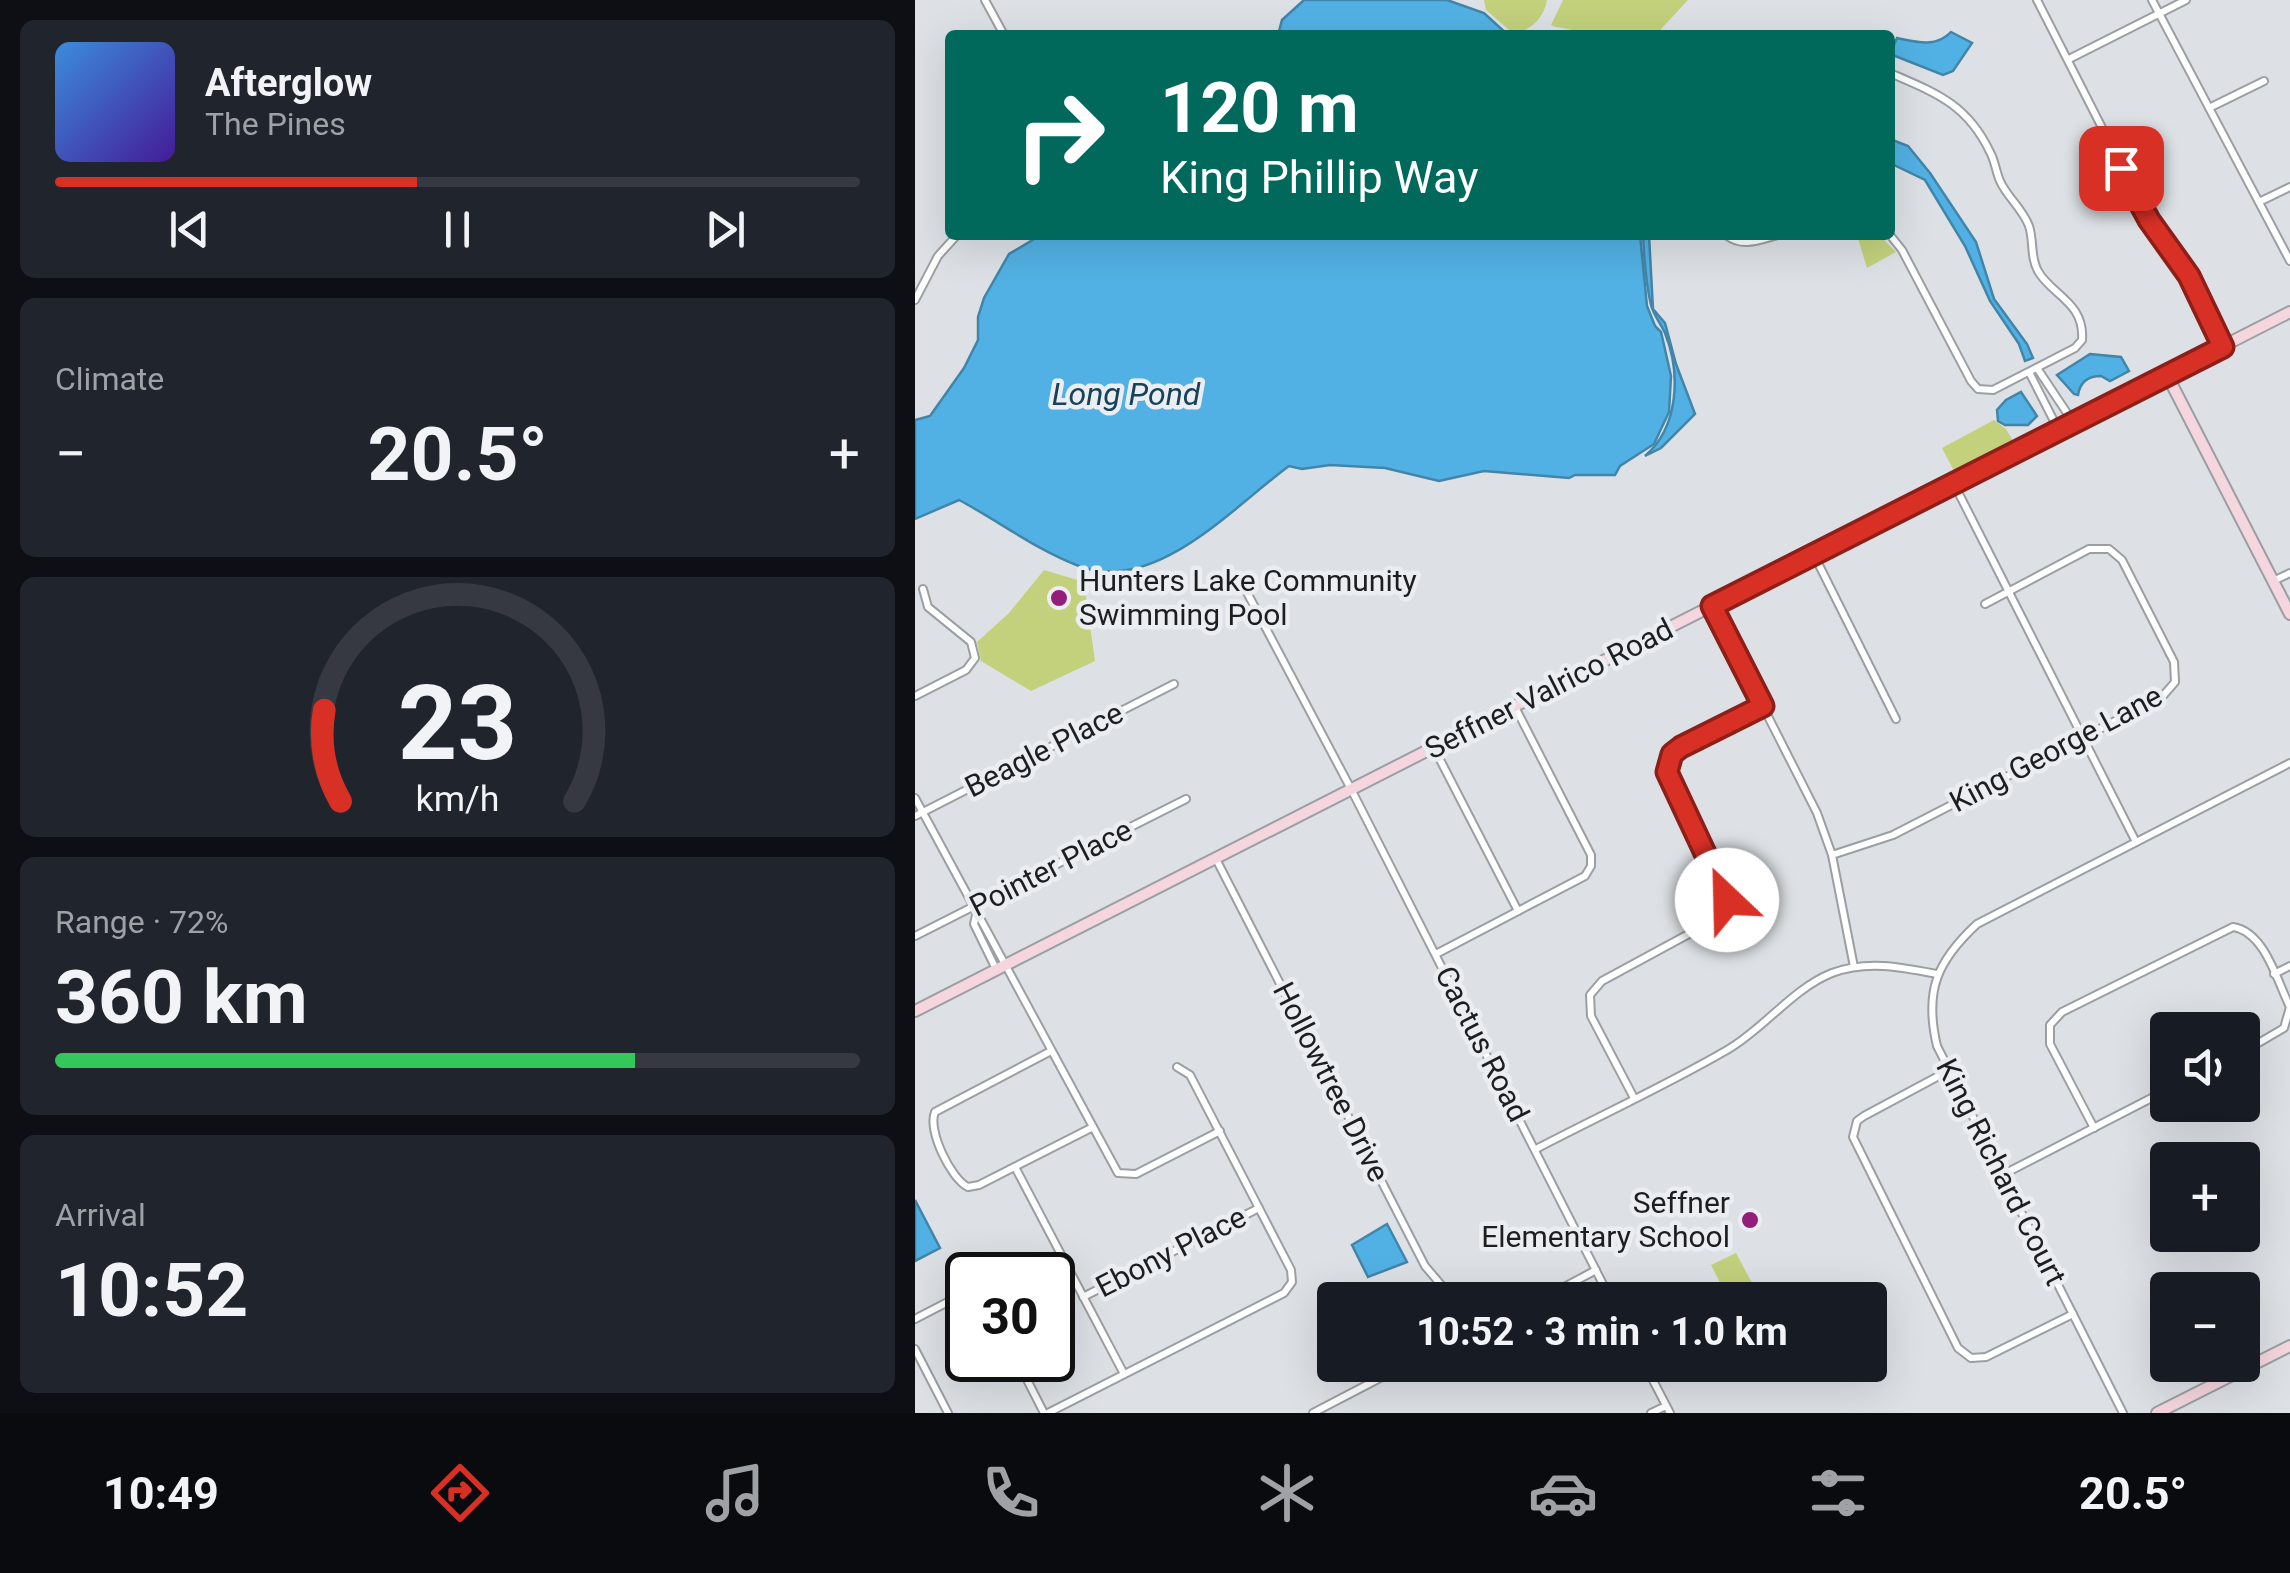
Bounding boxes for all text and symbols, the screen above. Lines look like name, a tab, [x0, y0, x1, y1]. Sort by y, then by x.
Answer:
text: Afterglow	[205, 61, 372, 105]
text: 120 m	[1160, 67, 1359, 149]
icon: right	[995, 70, 1125, 200]
text: The Pines	[205, 105, 346, 143]
pin	[2079, 126, 2164, 211]
icon: arrive	[2094, 141, 2149, 196]
text: King Phillip Way	[1160, 151, 1478, 204]
icon: previous	[162, 202, 217, 257]
icon: pause	[430, 202, 485, 257]
icon: next	[698, 202, 753, 257]
text: Climate	[55, 360, 164, 398]
water label: Long Pond	[1052, 375, 1201, 413]
text: 20.5°	[368, 410, 548, 498]
text: −	[55, 422, 86, 486]
text: +	[829, 422, 860, 486]
place label: Hunters Lake Community Swimming Pool	[1079, 563, 1417, 632]
marker: Hunters Lake Community Swimming Pool	[1048, 587, 1070, 609]
street label: Seffner Valrico Road	[1419, 611, 1678, 766]
text: 23	[398, 663, 517, 784]
street label: King George Lane	[1944, 678, 2168, 819]
street label: Beagle Place	[959, 695, 1129, 804]
text: km/h	[416, 778, 499, 820]
street label: Pointer Place	[964, 812, 1138, 923]
position arrow	[1675, 848, 1779, 952]
text: Range · 72%	[55, 903, 228, 941]
text: 360 km	[55, 953, 308, 1041]
street label: Cactus Road	[1428, 960, 1537, 1127]
street label: Hollowtree Drive	[1266, 976, 1397, 1187]
map controls	[2150, 1012, 2260, 1382]
button: sound	[2150, 1012, 2260, 1122]
street label: King Richard Court	[1929, 1053, 2074, 1291]
button: +	[2150, 1142, 2260, 1252]
place label: Seffner Elementary School	[1481, 1185, 1730, 1254]
text: Arrival	[55, 1196, 146, 1234]
street label: Ebony Place	[1090, 1199, 1251, 1304]
marker: Seffner Elementary School	[1739, 1209, 1761, 1231]
text: 10:52	[55, 1246, 248, 1334]
speed limit sign: 30	[945, 1252, 1075, 1382]
button: −	[2150, 1272, 2260, 1382]
text: 10:52 · 3 min · 1.0 km	[1416, 1310, 1788, 1354]
icon: directions	[425, 1458, 495, 1528]
icon: music	[700, 1458, 770, 1528]
icon: phone	[976, 1458, 1046, 1528]
icon: climate	[1252, 1458, 1322, 1528]
icon: car	[1528, 1458, 1598, 1528]
icon: filters	[1803, 1458, 1873, 1528]
text: 10:49	[103, 1467, 219, 1520]
text: 20.5°	[2079, 1467, 2187, 1520]

